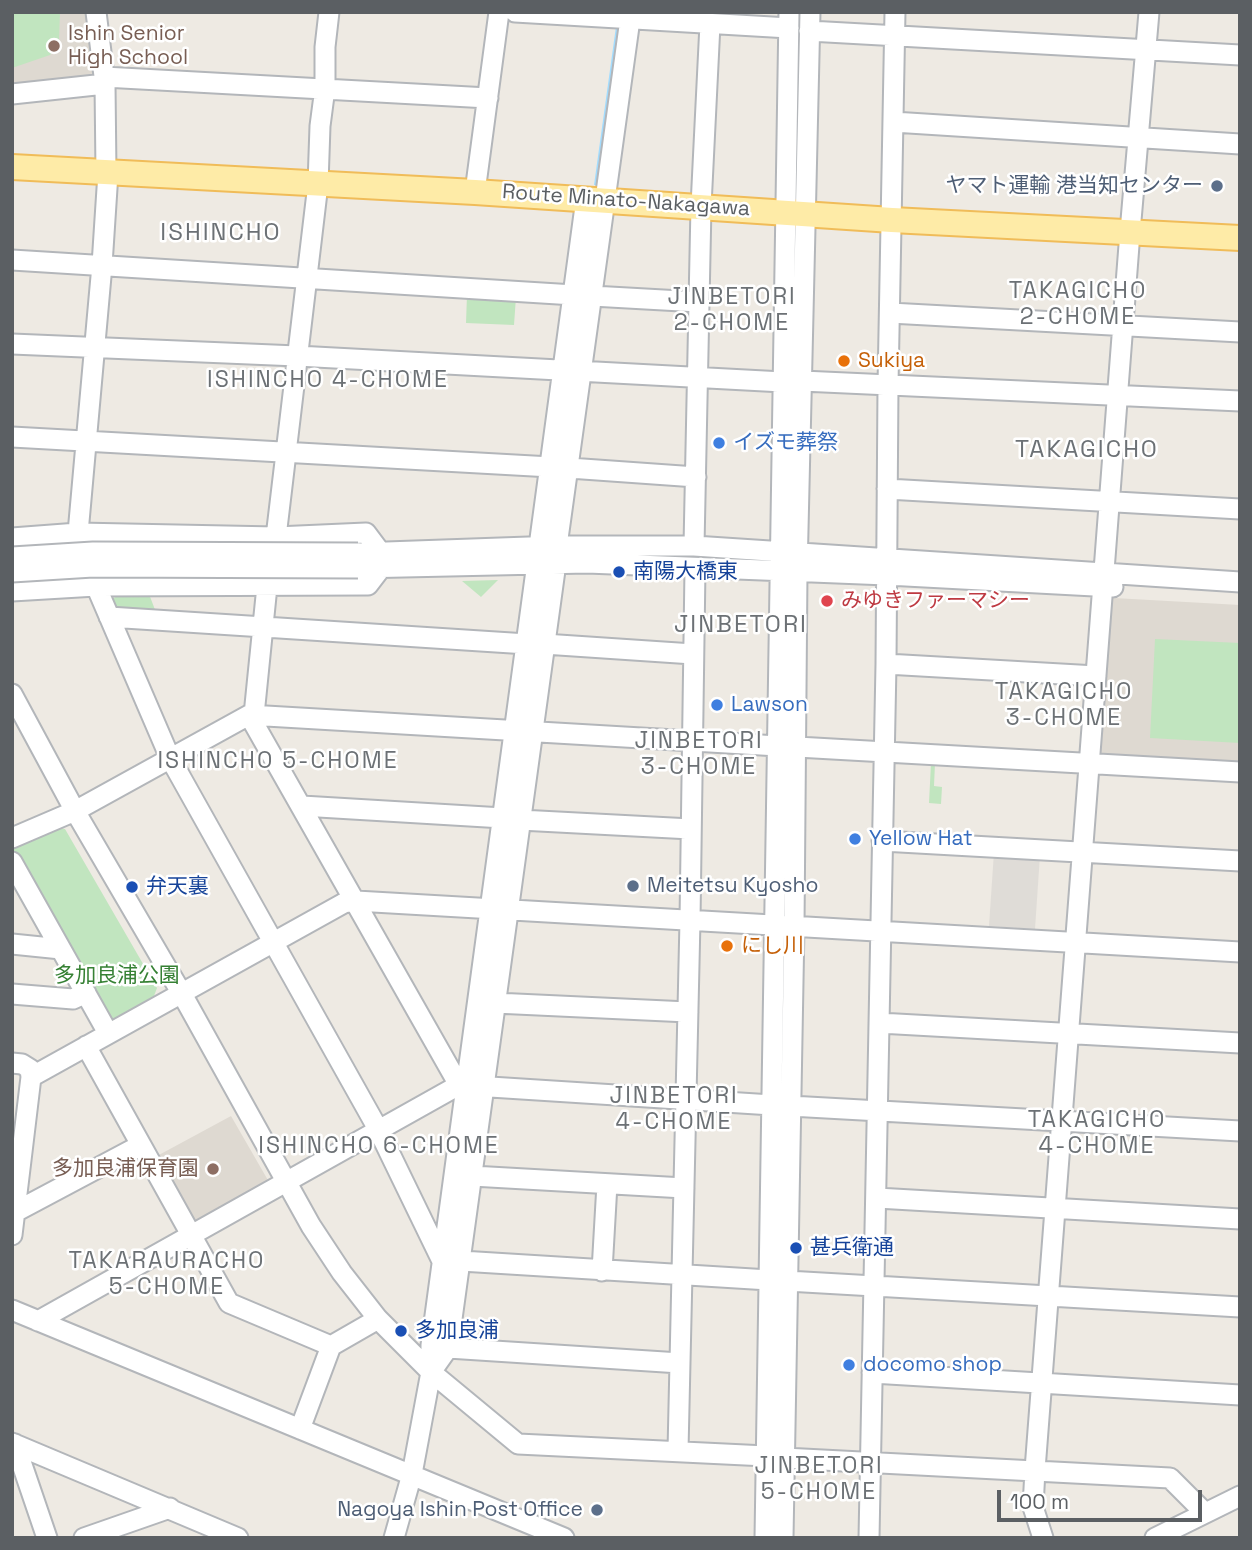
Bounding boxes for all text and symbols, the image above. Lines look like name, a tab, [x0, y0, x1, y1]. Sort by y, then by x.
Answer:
place label: Ishin Senior High School	[68, 21, 188, 71]
marker: Ishin Senior High School	[46, 38, 62, 54]
place label: ヤマト運輸 港当知センター	[946, 173, 1203, 199]
marker: ヤマト運輸 港当知センター	[1209, 178, 1225, 194]
street label: Route Minato-Nakagawa	[501, 180, 751, 222]
district label: ISHINCHO	[161, 219, 281, 247]
district label: TAKAGICHO 2-CHOME	[1010, 278, 1146, 332]
district label: JINBETORI 2-CHOME	[669, 284, 795, 338]
place label: Sukiya	[858, 348, 925, 374]
marker: Sukiya	[836, 353, 852, 369]
district label: ISHINCHO 4-CHOME	[209, 367, 447, 395]
place label: イズモ葬祭	[733, 430, 838, 456]
marker: イズモ葬祭	[711, 435, 727, 451]
district label: TAKAGICHO	[1016, 436, 1158, 464]
place label: 南陽大橋東	[633, 559, 738, 585]
marker: 南陽大橋東	[611, 564, 627, 580]
place label: みゆきファーマシー	[841, 588, 1030, 614]
marker: みゆきファーマシー	[819, 593, 835, 609]
district label: JINBETORI	[675, 611, 807, 639]
district label: TAKAGICHO 3-CHOME	[996, 679, 1132, 733]
place label: Lawson	[731, 692, 808, 718]
marker: Lawson	[709, 697, 725, 713]
district label: JINBETORI 3-CHOME	[636, 728, 762, 782]
district label: ISHINCHO 5-CHOME	[159, 748, 397, 776]
place label: Yellow Hat	[869, 826, 973, 852]
marker: Yellow Hat	[847, 831, 863, 847]
place label: Meitetsu Kyosho	[647, 873, 818, 899]
place label: 弁天裏	[146, 874, 209, 900]
marker: Meitetsu Kyosho	[625, 878, 641, 894]
marker: 弁天裏	[124, 879, 140, 895]
place label: にし川	[741, 933, 804, 959]
marker: にし川	[719, 938, 735, 954]
park label: 多加良浦公園	[54, 963, 180, 989]
district label: JINBETORI 4-CHOME	[611, 1083, 737, 1137]
district label: TAKAGICHO 4-CHOME	[1029, 1107, 1165, 1161]
district label: ISHINCHO 6-CHOME	[260, 1133, 498, 1161]
place label: 多加良浦保育園	[52, 1156, 199, 1182]
marker: 多加良浦保育園	[205, 1161, 221, 1177]
place label: 甚兵衛通	[810, 1235, 894, 1261]
marker: 甚兵衛通	[788, 1240, 804, 1256]
district label: TAKARAURACHO 5-CHOME	[70, 1248, 264, 1302]
place label: 多加良浦	[415, 1318, 499, 1344]
marker: 多加良浦	[393, 1323, 409, 1339]
place label: docomo shop	[863, 1352, 1002, 1378]
marker: docomo shop	[841, 1357, 857, 1373]
district label: JINBETORI 5-CHOME	[756, 1453, 882, 1507]
scale bar	[1000, 1476, 1205, 1520]
text: 100 m	[1010, 1488, 1069, 1515]
place label: Nagoya Ishin Post Office	[337, 1497, 583, 1523]
marker: Nagoya Ishin Post Office	[589, 1502, 605, 1518]

